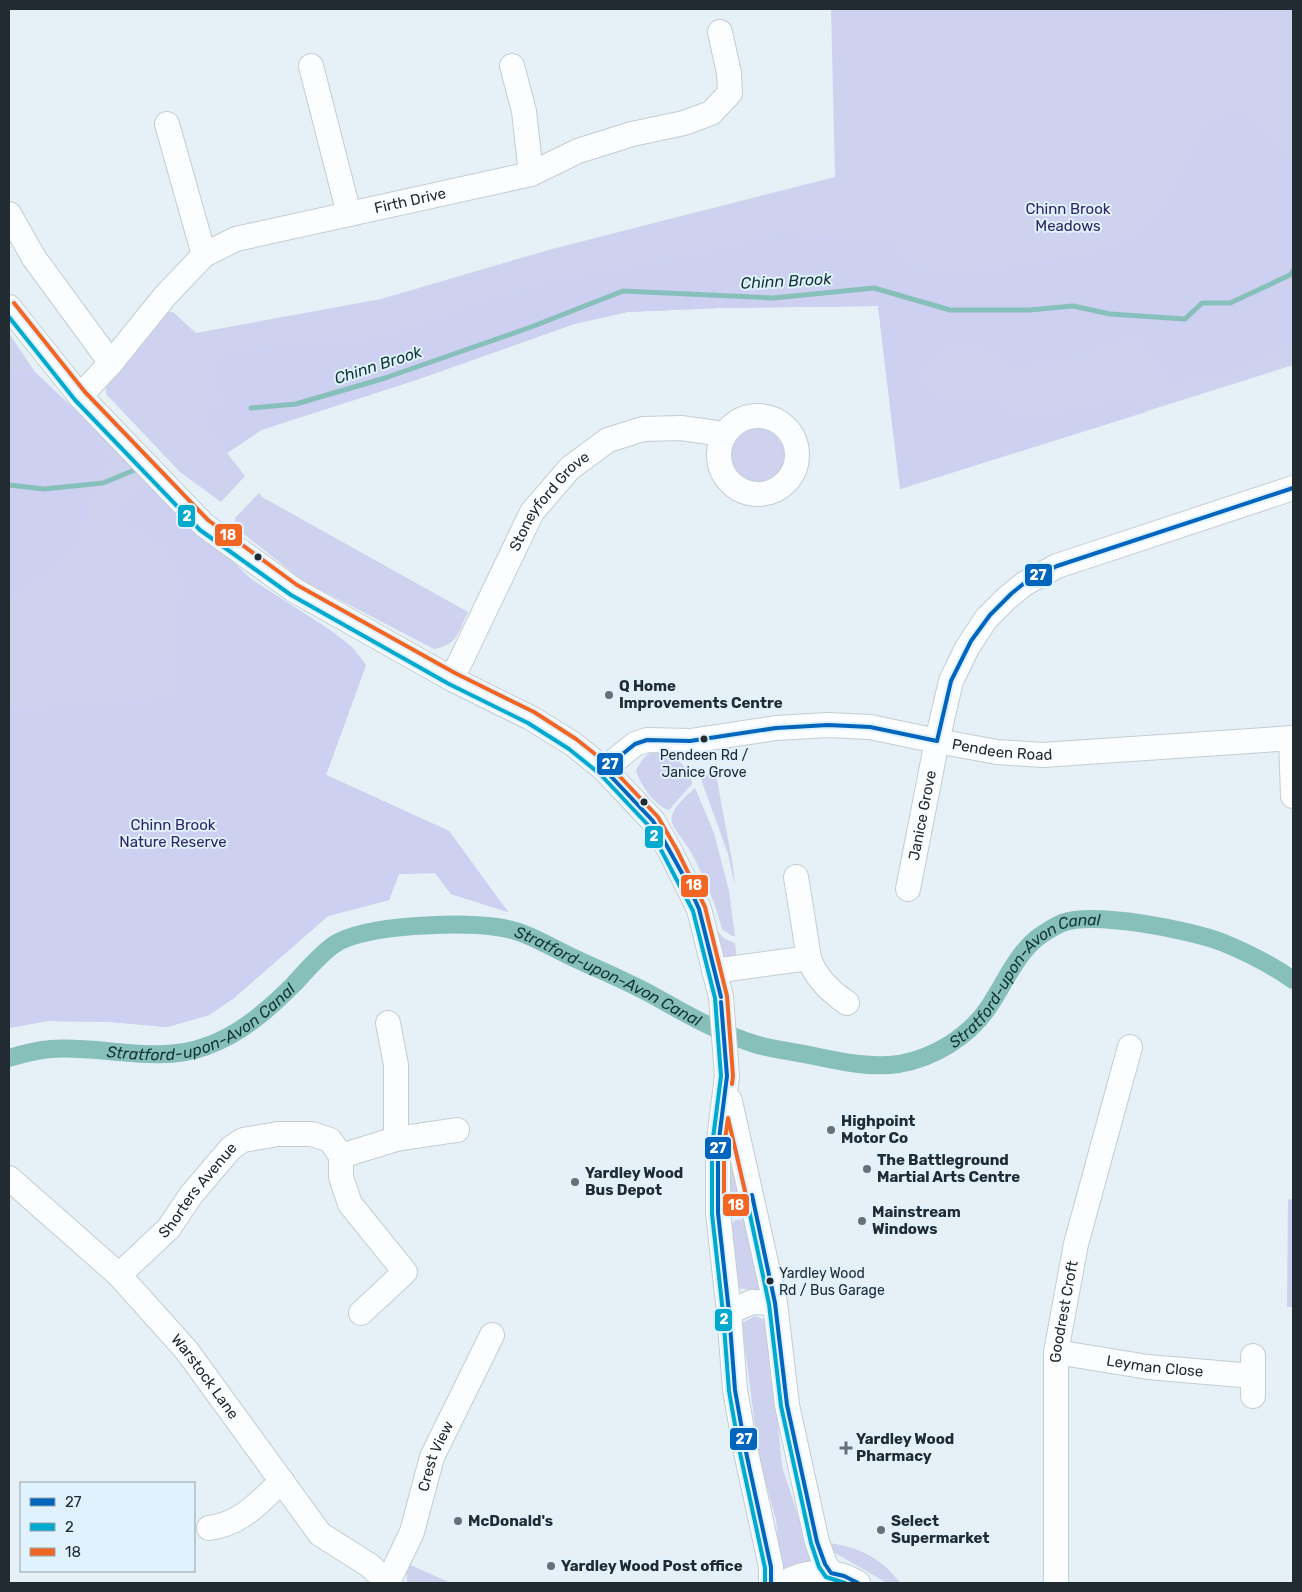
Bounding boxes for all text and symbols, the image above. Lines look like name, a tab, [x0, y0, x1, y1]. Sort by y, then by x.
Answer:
street label: Firth Drive	[373, 184, 448, 217]
park label: Chinn Brook Meadows	[1025, 200, 1111, 235]
water label: Chinn Brook	[740, 269, 833, 293]
water label: Chinn Brook	[332, 342, 425, 388]
street label: Stoneyford Grove	[506, 448, 593, 554]
line badge: 2	[177, 504, 196, 528]
text: 2	[182, 508, 192, 525]
line badge: 18	[214, 523, 243, 547]
text: 18	[220, 527, 236, 544]
unlabelled marker	[253, 552, 263, 562]
line badge: 27	[1024, 563, 1053, 587]
text: 27	[1029, 567, 1047, 584]
place label: Q Home Improvements Centre	[619, 677, 783, 712]
marker: Q Home Improvements Centre	[603, 689, 615, 701]
marker: Pendeen Rd / Janice Grove	[699, 734, 709, 744]
street label: Pendeen Road	[951, 735, 1053, 764]
place label: Pendeen Rd / Janice Grove	[660, 747, 749, 781]
line badge: 27	[596, 752, 624, 776]
text: 27	[601, 756, 619, 773]
street label: Janice Grove	[905, 769, 940, 862]
unlabelled marker	[639, 797, 649, 807]
park label: Chinn Brook Nature Reserve	[119, 816, 227, 851]
line badge: 2	[644, 825, 664, 849]
text: 2	[649, 828, 659, 845]
line badge: 18	[680, 874, 709, 898]
text: 18	[686, 877, 702, 894]
water label: Stratford-upon-Avon Canal	[945, 910, 1102, 1052]
water label: Stratford-upon-Avon Canal	[512, 922, 706, 1030]
water label: Stratford-upon-Avon Canal	[106, 978, 300, 1064]
place label: Highpoint Motor Co	[841, 1112, 915, 1147]
marker: Highpoint Motor Co	[825, 1124, 837, 1136]
line badge: 27	[704, 1136, 732, 1160]
street label: Shorters Avenue	[155, 1139, 241, 1242]
text: 27	[709, 1140, 727, 1157]
place label: The Battleground Martial Arts Centre	[877, 1151, 1020, 1186]
marker: The Battleground Martial Arts Centre	[861, 1163, 873, 1175]
place label: Yardley Wood Bus Depot	[585, 1164, 683, 1199]
marker: Yardley Wood Bus Depot	[569, 1176, 581, 1188]
line badge: 18	[722, 1193, 750, 1217]
text: 18	[728, 1197, 744, 1214]
place label: Mainstream Windows	[872, 1203, 961, 1238]
marker: Mainstream Windows	[856, 1215, 868, 1227]
street label: Goodrest Croft	[1047, 1259, 1082, 1363]
place label: Yardley Wood Rd / Bus Garage	[779, 1265, 885, 1299]
marker: Yardley Wood Rd / Bus Garage	[765, 1276, 775, 1286]
line badge: 2	[714, 1308, 733, 1332]
text: 2	[719, 1311, 729, 1328]
street label: Warstock Lane	[167, 1331, 243, 1423]
street label: Leyman Close	[1105, 1351, 1204, 1381]
street label: Crest View	[414, 1418, 457, 1493]
line badge: 27	[729, 1427, 758, 1451]
place label: Yardley Wood Pharmacy	[856, 1430, 954, 1465]
text: 27	[735, 1431, 753, 1448]
marker: Yardley Wood Pharmacy	[840, 1442, 852, 1454]
legend	[20, 1482, 195, 1572]
text: 27	[65, 1493, 82, 1511]
place label: McDonald's	[468, 1512, 553, 1530]
place label: Select Supermarket	[891, 1512, 989, 1547]
marker: McDonald's	[452, 1515, 464, 1527]
text: 2	[65, 1518, 74, 1536]
marker: Select Supermarket	[875, 1524, 887, 1536]
text: 18	[65, 1543, 81, 1561]
place label: Yardley Wood Post office	[561, 1557, 743, 1575]
marker: Yardley Wood Post office	[545, 1560, 557, 1572]

